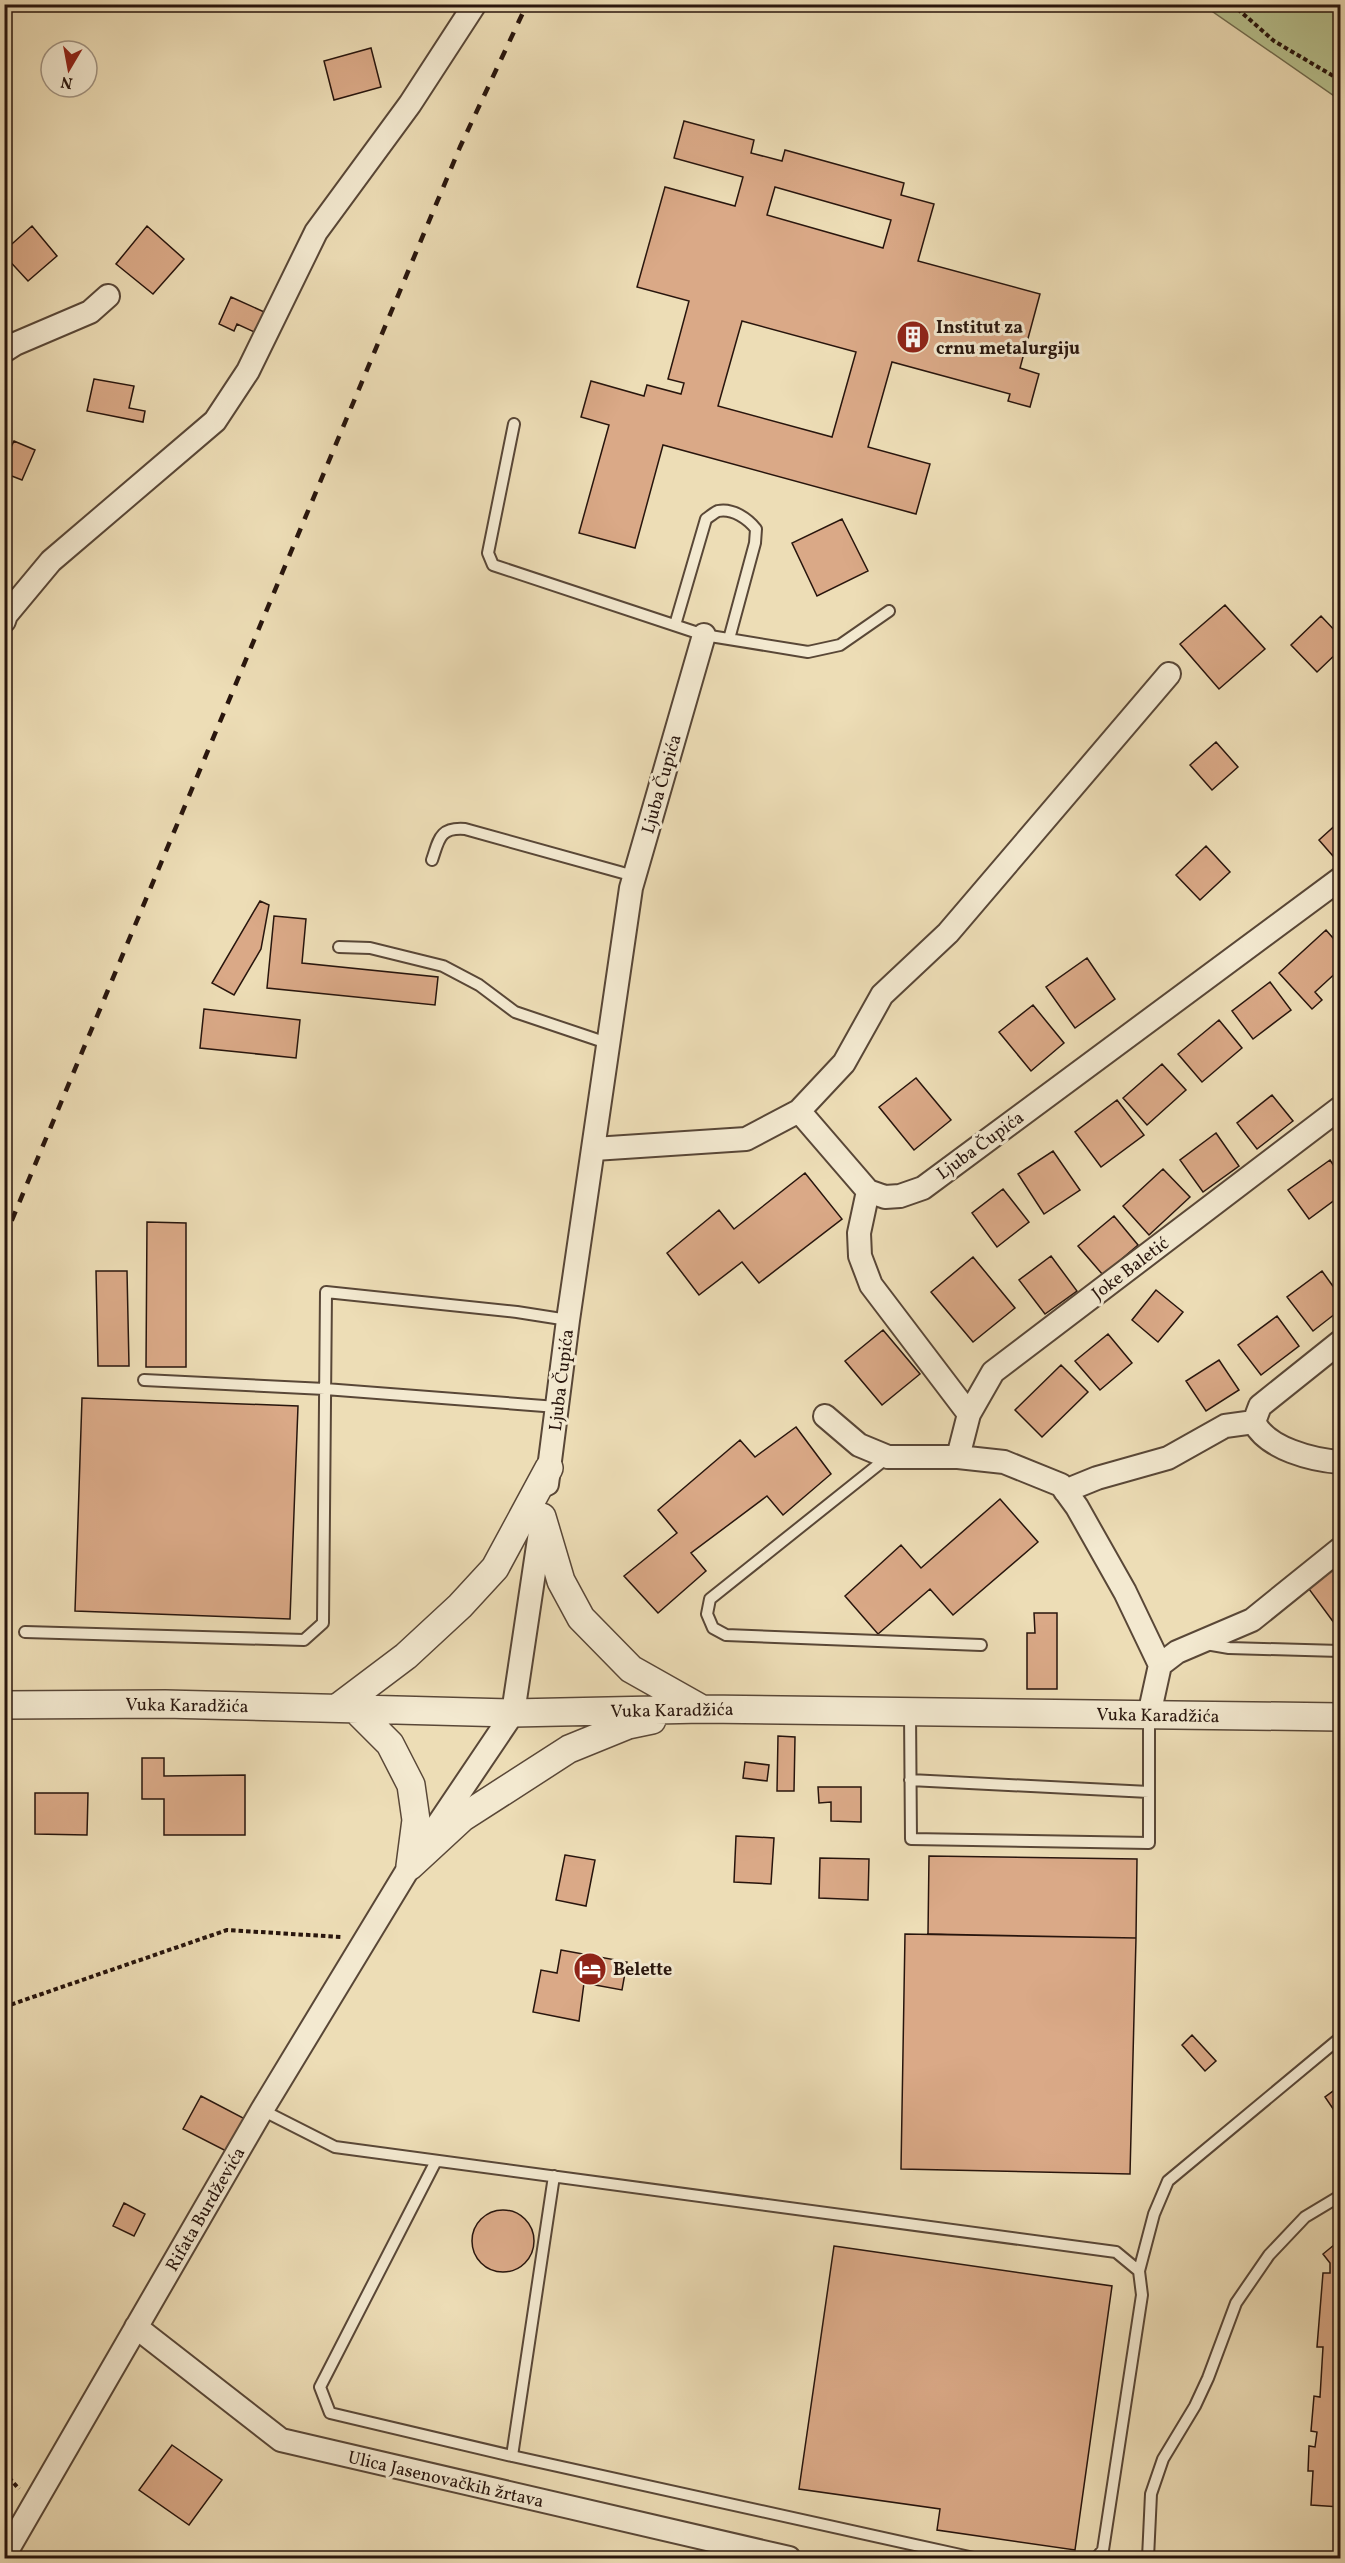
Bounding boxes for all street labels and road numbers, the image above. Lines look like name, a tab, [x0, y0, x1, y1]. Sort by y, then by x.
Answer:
street label: Ljuba Čupića	[636, 732, 689, 837]
street label: Ljuba Čupića	[932, 1106, 1030, 1186]
street label: Joke Baletić	[1087, 1232, 1175, 1307]
street label: Ljuba Čupića	[544, 1328, 581, 1433]
street label: Vuka Karadžića	[125, 1693, 249, 1720]
street label: Vuka Karadžića	[610, 1698, 734, 1725]
street label: Vuka Karadžića	[1096, 1703, 1220, 1730]
street label: Rifata Burdževića	[161, 2143, 252, 2277]
street label: Ulica Jasenovačkih žrtava	[345, 2446, 546, 2515]

